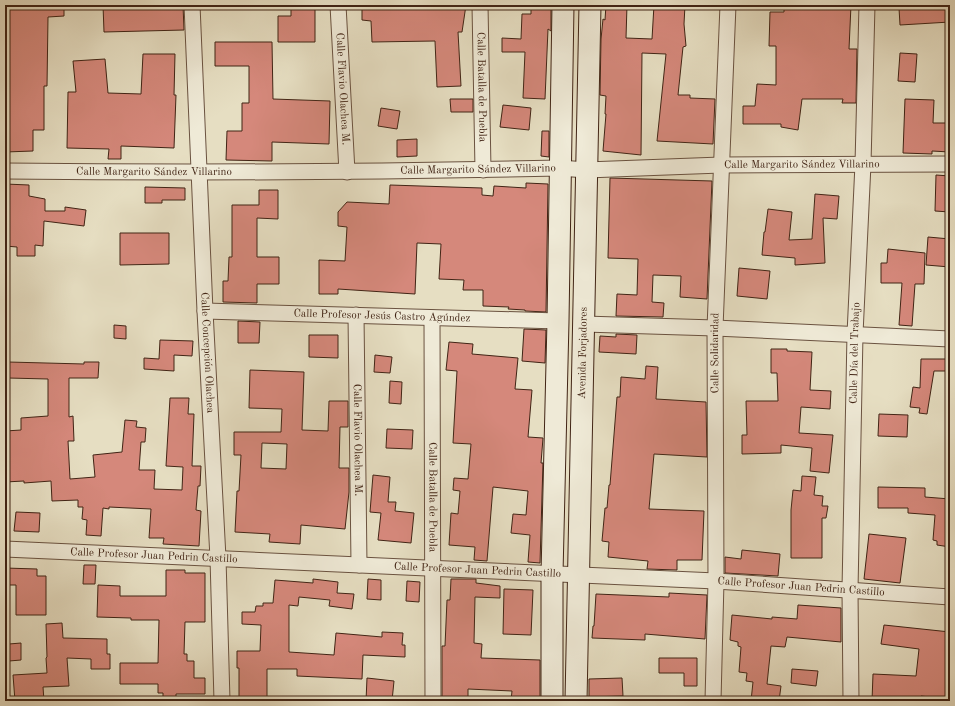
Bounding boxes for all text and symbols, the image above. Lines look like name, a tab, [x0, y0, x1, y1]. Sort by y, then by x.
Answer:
street label: Calle Flavio Olachea M.	[334, 32, 351, 145]
street label: Calle Batalla de Puebla	[475, 32, 488, 143]
street label: Calle Margarito Sández Villarino	[724, 159, 880, 170]
street label: Calle Margarito Sández Villarino	[400, 163, 556, 176]
street label: Calle Margarito Sández Villarino	[76, 166, 232, 178]
street label: Calle Concepción Olachea	[199, 292, 216, 414]
street label: Calle Día del Trabajo	[848, 302, 862, 404]
street label: Avenida Forjadores	[577, 307, 589, 399]
street label: Calle Profesor Jesús Castro Agúndez	[293, 308, 471, 324]
street label: Calle Solidaridad	[709, 312, 721, 393]
street label: Calle Flavio Olachea M.	[351, 384, 364, 496]
street label: Calle Batalla de Puebla	[427, 442, 438, 553]
street label: Calle Profesor Juan Pedrin Castillo	[70, 546, 238, 565]
street label: Calle Profesor Juan Pedrin Castillo	[394, 561, 561, 580]
street label: Calle Profesor Juan Pedrin Castillo	[717, 576, 885, 598]

